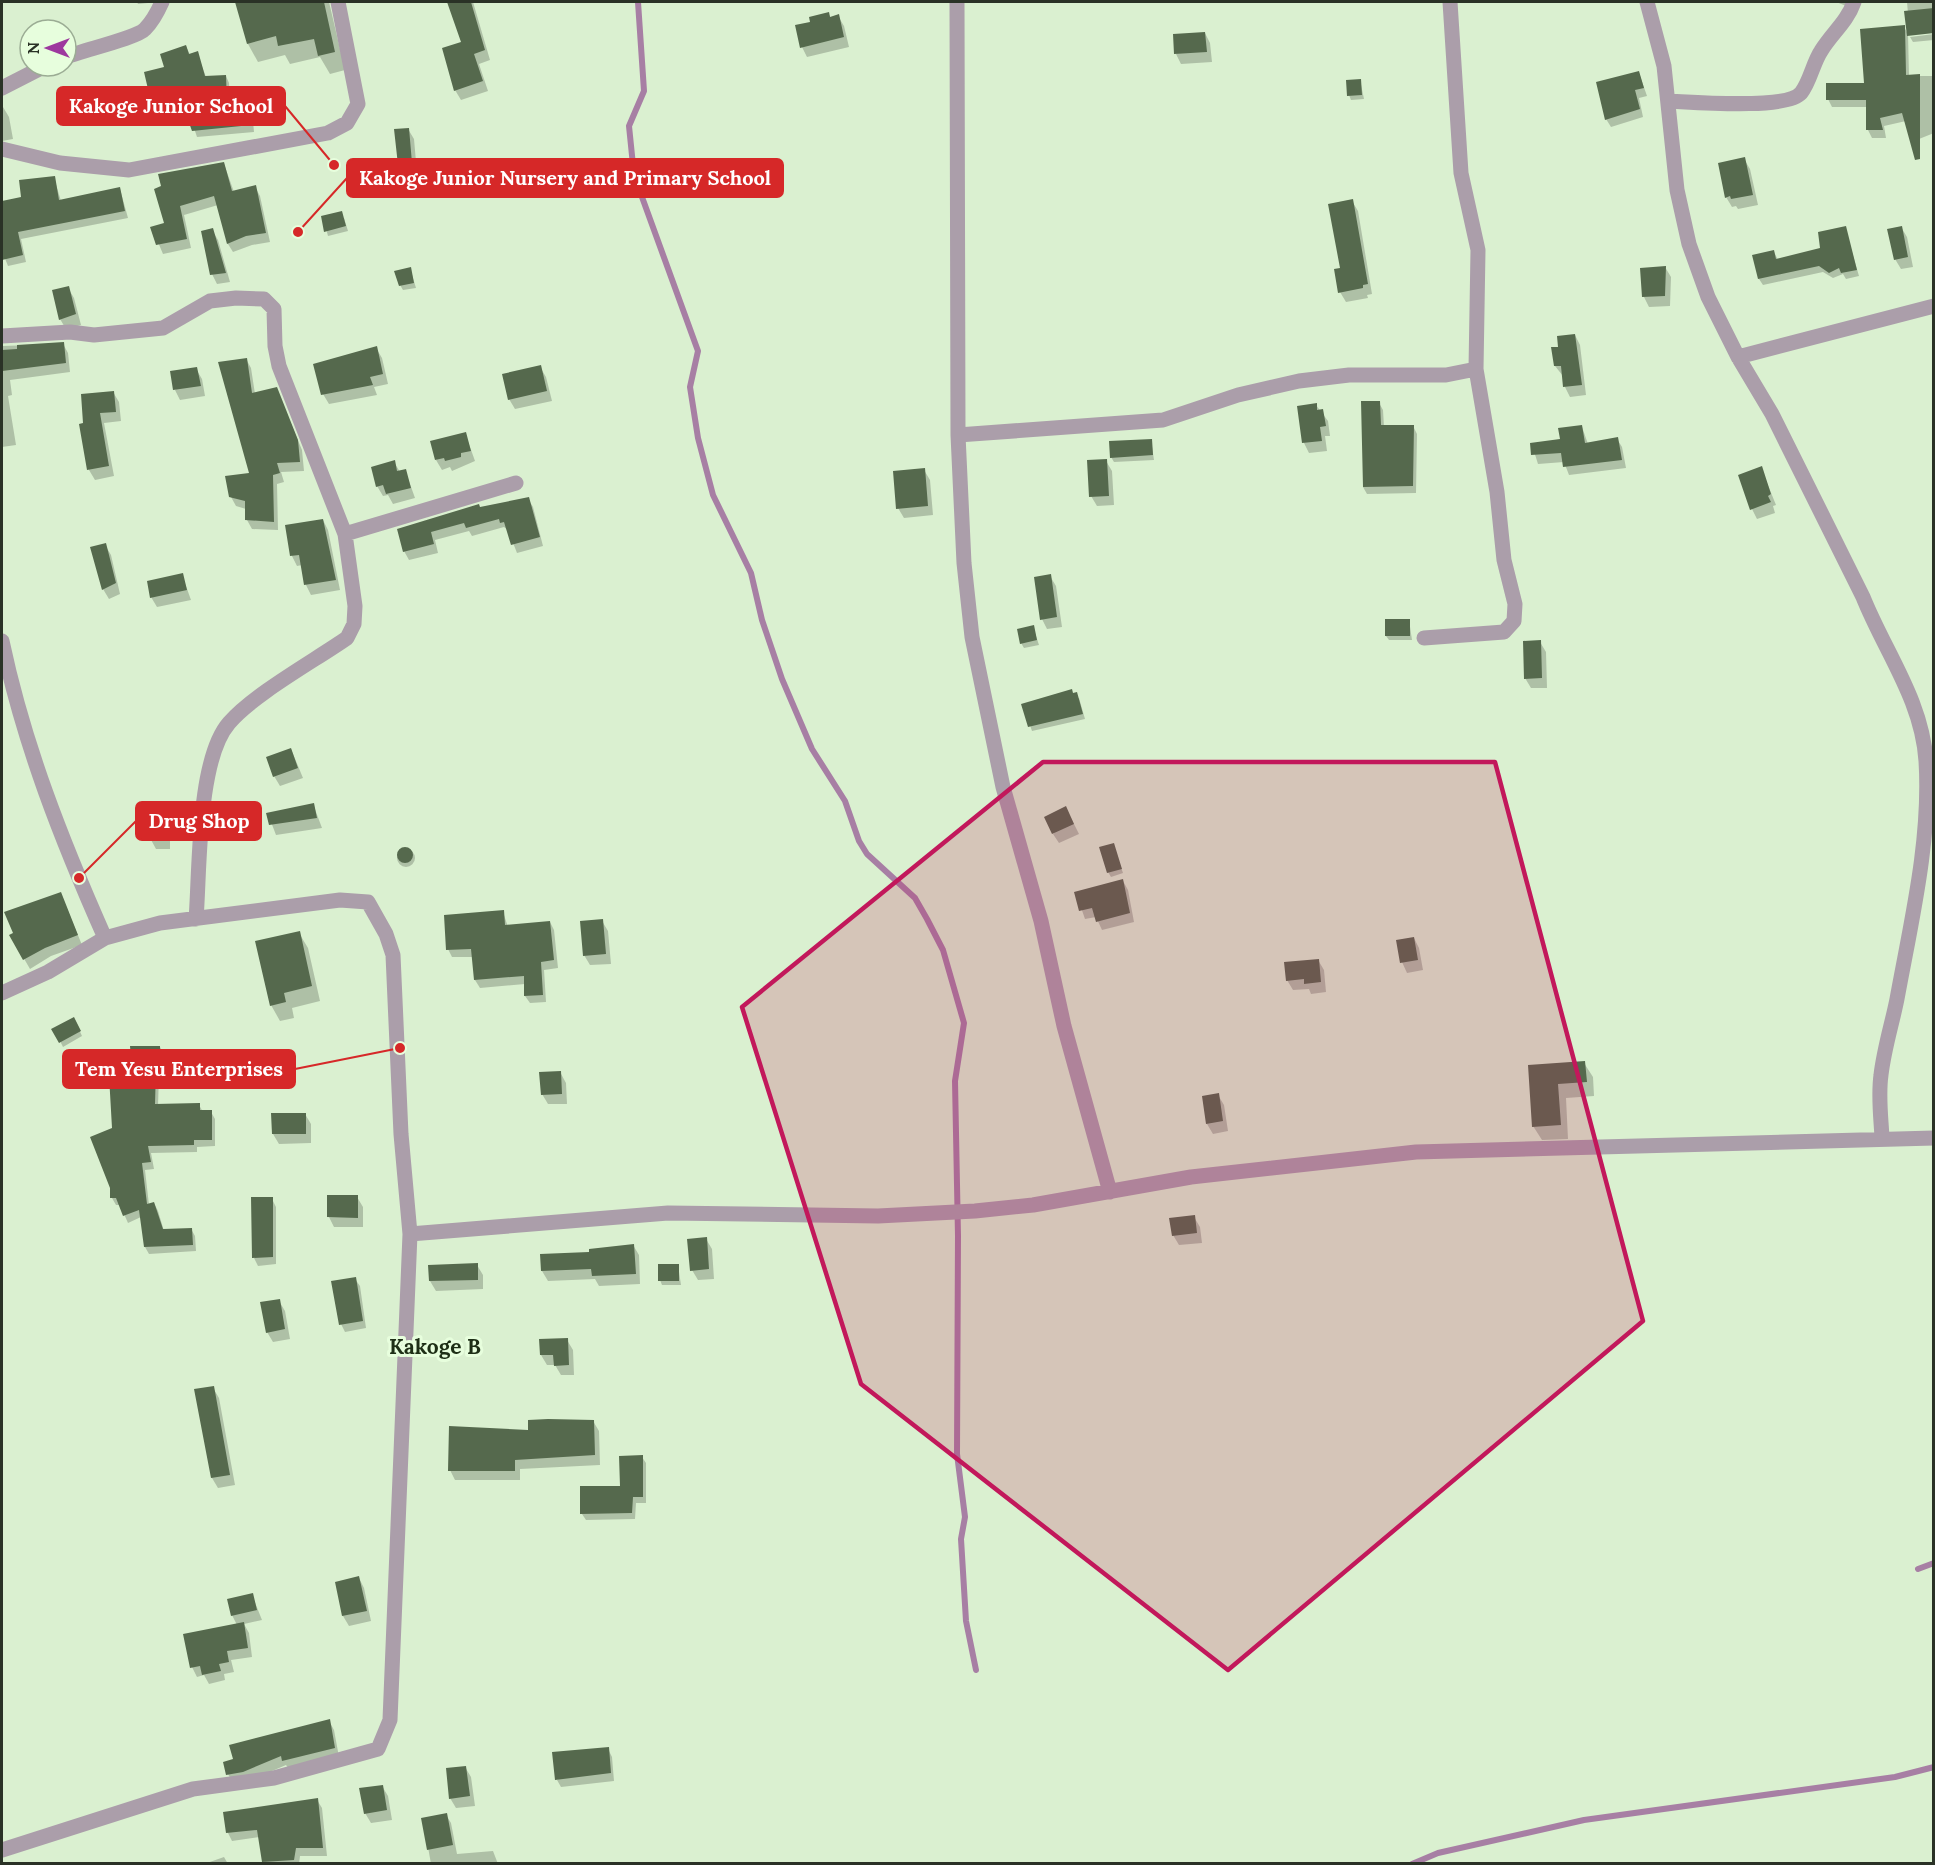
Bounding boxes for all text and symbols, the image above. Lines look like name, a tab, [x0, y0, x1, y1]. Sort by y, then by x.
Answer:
north arrow	[18, 18, 78, 78]
text: N	[23, 42, 43, 54]
callout: Kakoge Junior School	[57, 87, 285, 125]
text: Kakoge Junior School	[69, 93, 273, 118]
callout: Kakoge Junior Nursery and Primary School	[347, 159, 783, 197]
text: Kakoge Junior Nursery and Primary School	[359, 165, 771, 190]
callout: Drug Shop	[136, 802, 261, 840]
text: Drug Shop	[148, 808, 250, 833]
callout: Tem Yesu Enterprises	[63, 1050, 295, 1088]
text: Tem Yesu Enterprises	[75, 1056, 283, 1081]
district label: Kakoge B	[389, 1333, 481, 1360]

